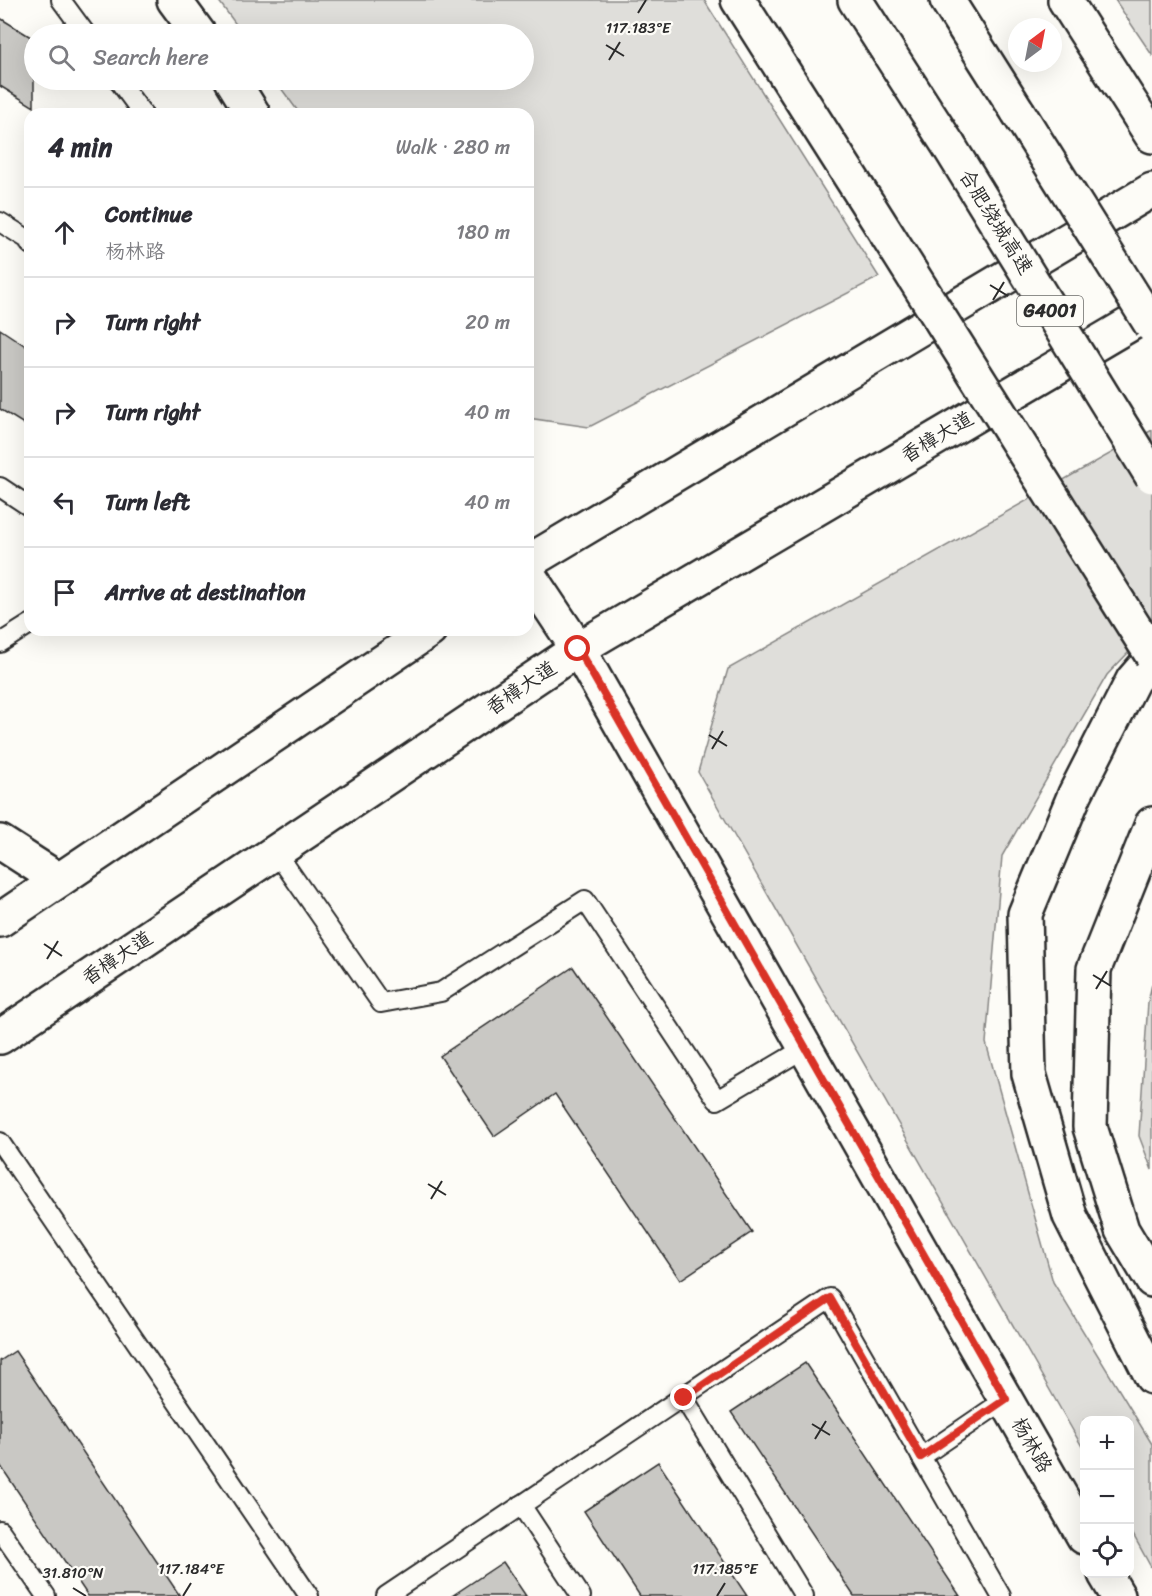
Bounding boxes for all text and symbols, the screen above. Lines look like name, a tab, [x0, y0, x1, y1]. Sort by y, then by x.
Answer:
text: 117.183°E	[606, 15, 672, 41]
north arrow	[1008, 18, 1062, 72]
search box	[24, 24, 534, 90]
text: Search here	[93, 38, 209, 77]
icon: search	[45, 41, 78, 74]
text: 4 min	[48, 124, 112, 170]
text: Walk · 280 m	[396, 130, 510, 165]
street label: 合肥绕城高速	[949, 162, 1043, 282]
text: Continue	[105, 195, 193, 234]
text: 180 m	[456, 215, 510, 250]
icon: ahead	[48, 216, 81, 249]
text: 杨林路	[105, 234, 165, 269]
road number: G4001	[1017, 296, 1083, 326]
text: Turn right	[105, 303, 200, 342]
text: 20 m	[465, 305, 510, 340]
icon: right	[48, 306, 81, 339]
text: Turn right	[105, 393, 200, 432]
text: 40 m	[464, 395, 510, 430]
icon: right	[48, 396, 81, 429]
street label: 香樟大道	[894, 401, 980, 473]
text: Turn left	[105, 483, 190, 522]
text: 40 m	[464, 485, 510, 520]
icon: left	[48, 486, 81, 519]
text: Arrive at destination	[105, 573, 306, 612]
icon: arrive	[48, 576, 81, 609]
route start	[564, 635, 590, 661]
street label: 香樟大道	[478, 651, 564, 725]
street label: 香樟大道	[74, 921, 160, 995]
route end	[670, 1384, 696, 1410]
street label: 杨林路	[1002, 1410, 1063, 1481]
map controls	[1080, 1416, 1134, 1578]
button: +	[1080, 1416, 1134, 1470]
button: −	[1080, 1470, 1134, 1524]
button: locate	[1080, 1524, 1134, 1578]
text: 117.184°E	[158, 1556, 225, 1582]
text: 117.185°E	[692, 1556, 759, 1582]
text: 31.810°N	[43, 1560, 104, 1586]

